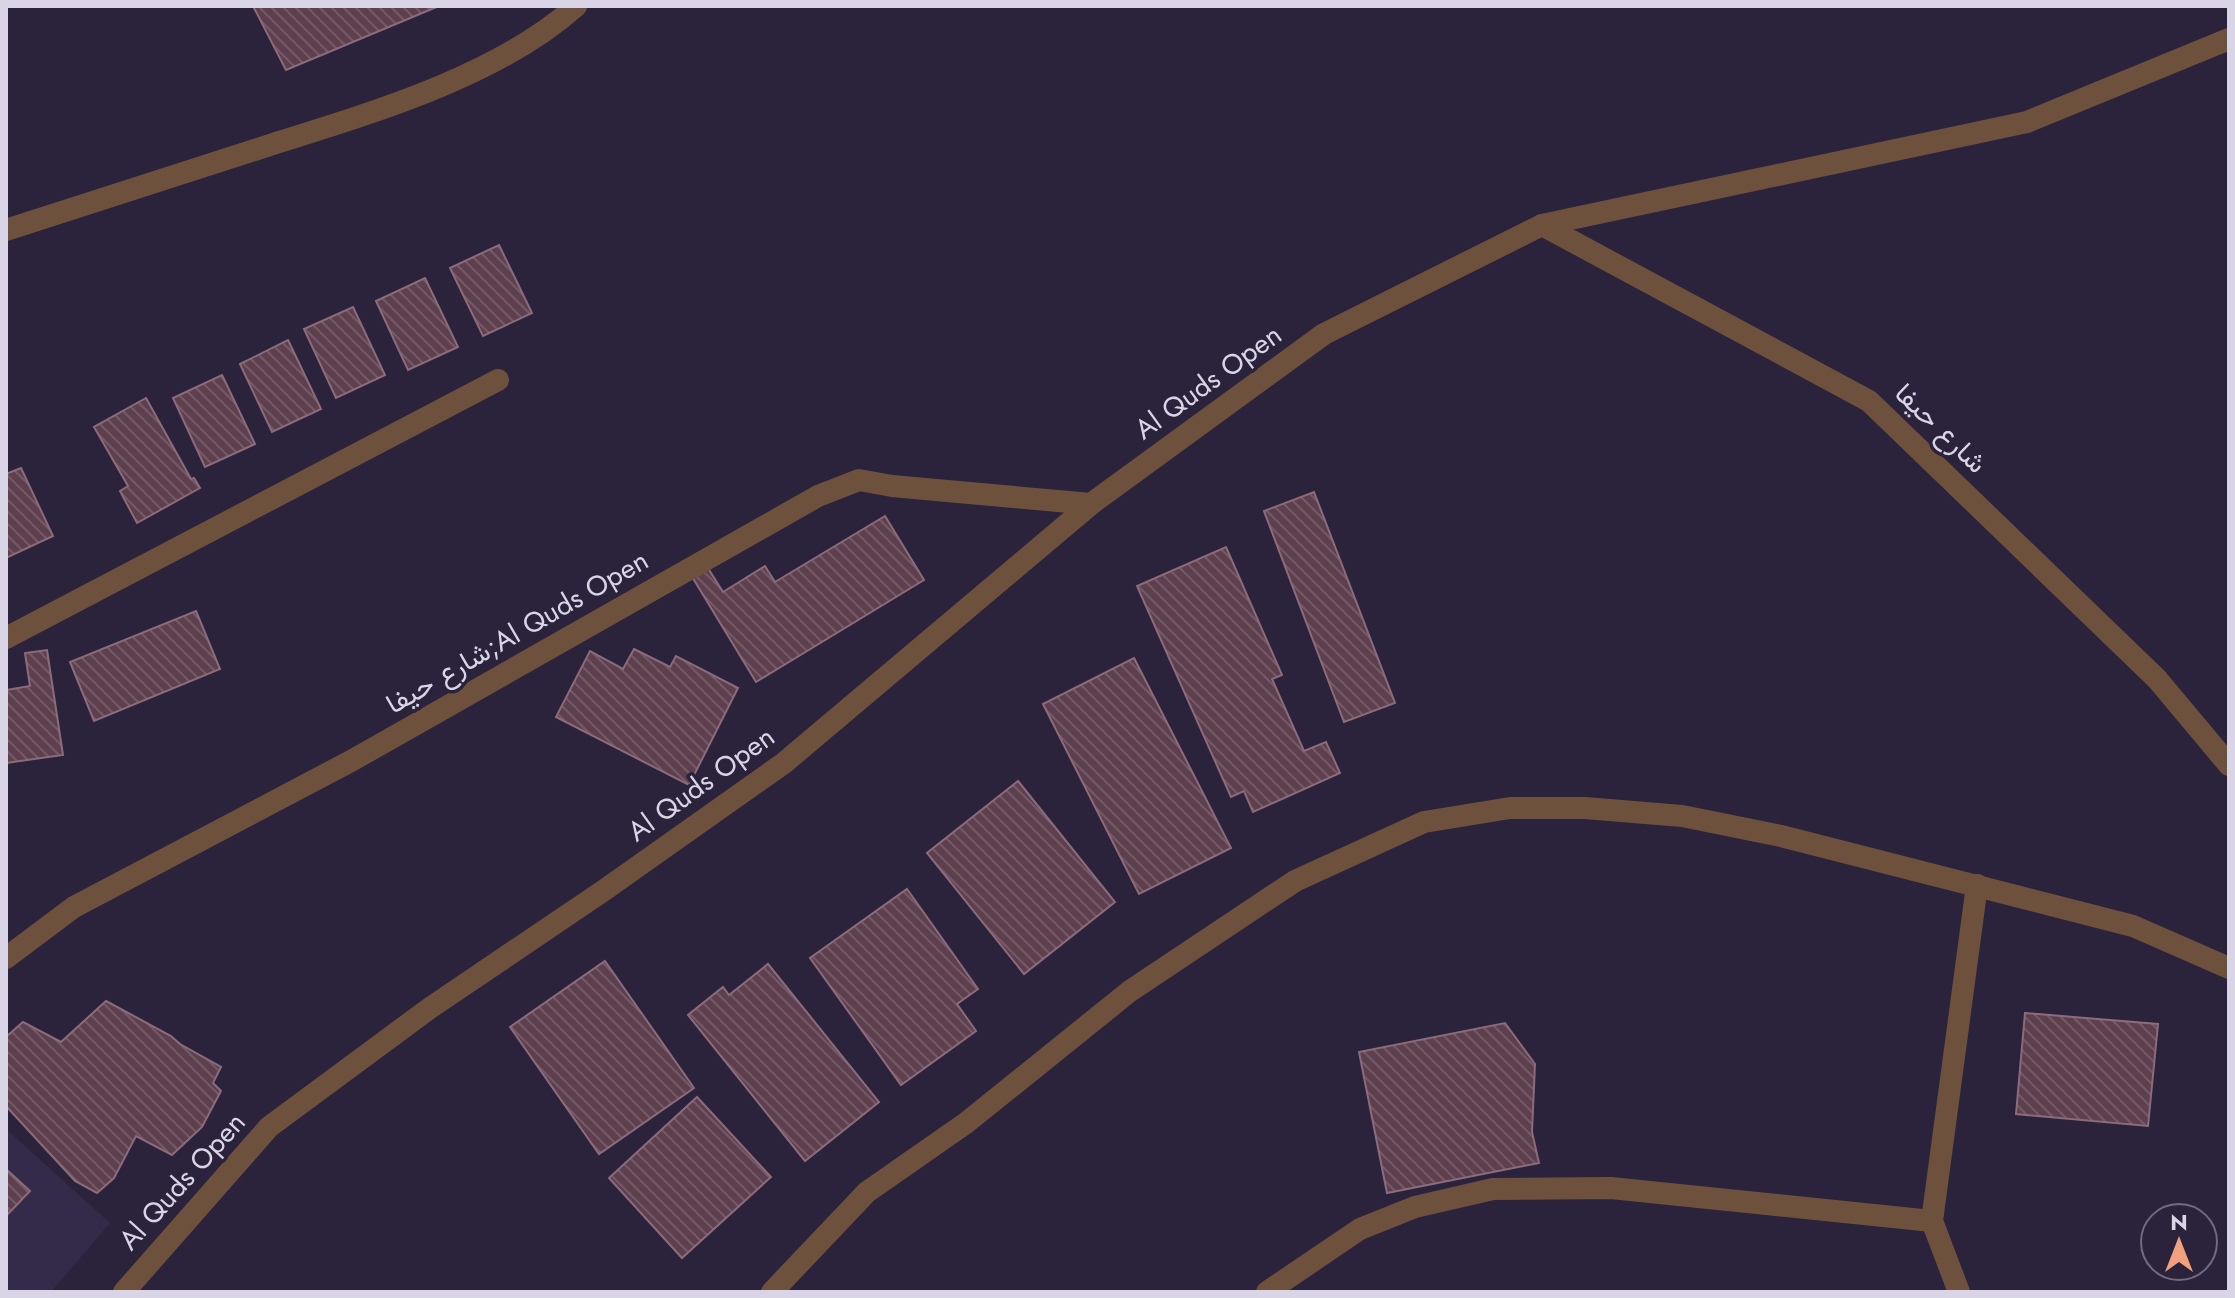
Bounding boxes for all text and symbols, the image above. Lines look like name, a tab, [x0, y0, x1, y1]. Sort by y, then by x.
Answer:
street label: Al Quds Open	[1126, 315, 1290, 449]
street label: شارع حيفا	[1885, 373, 1997, 483]
street label: شارع حيفا;Al Quds Open	[378, 540, 656, 724]
street label: Al Quds Open	[619, 717, 783, 851]
street label: Al Quds Open	[109, 1103, 255, 1259]
north arrow	[2139, 1202, 2219, 1282]
text: N	[2170, 1206, 2188, 1238]

